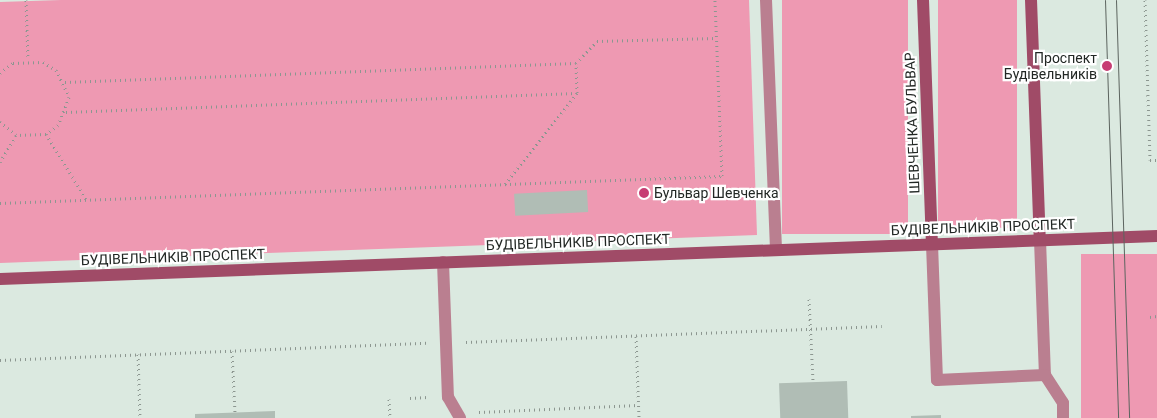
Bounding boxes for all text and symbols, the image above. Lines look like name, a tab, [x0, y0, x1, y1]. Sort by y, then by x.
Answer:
place label: Проспект Будівельників	[1004, 50, 1097, 82]
street label: ШЕВЧЕНКА БУЛЬВАР	[901, 52, 923, 194]
marker: Проспект Будівельників	[1101, 60, 1113, 72]
place label: Бульвар Шевченка	[654, 185, 779, 201]
marker: Бульвар Шевченка	[638, 187, 650, 199]
street label: БУДІВЕЛЬНИКІВ ПРОСПЕКТ	[891, 215, 1075, 239]
street label: БУДІВЕЛЬНИКІВ ПРОСПЕКТ	[486, 230, 670, 254]
street label: БУДІВЕЛЬНИКІВ ПРОСПЕКТ	[81, 245, 265, 269]

